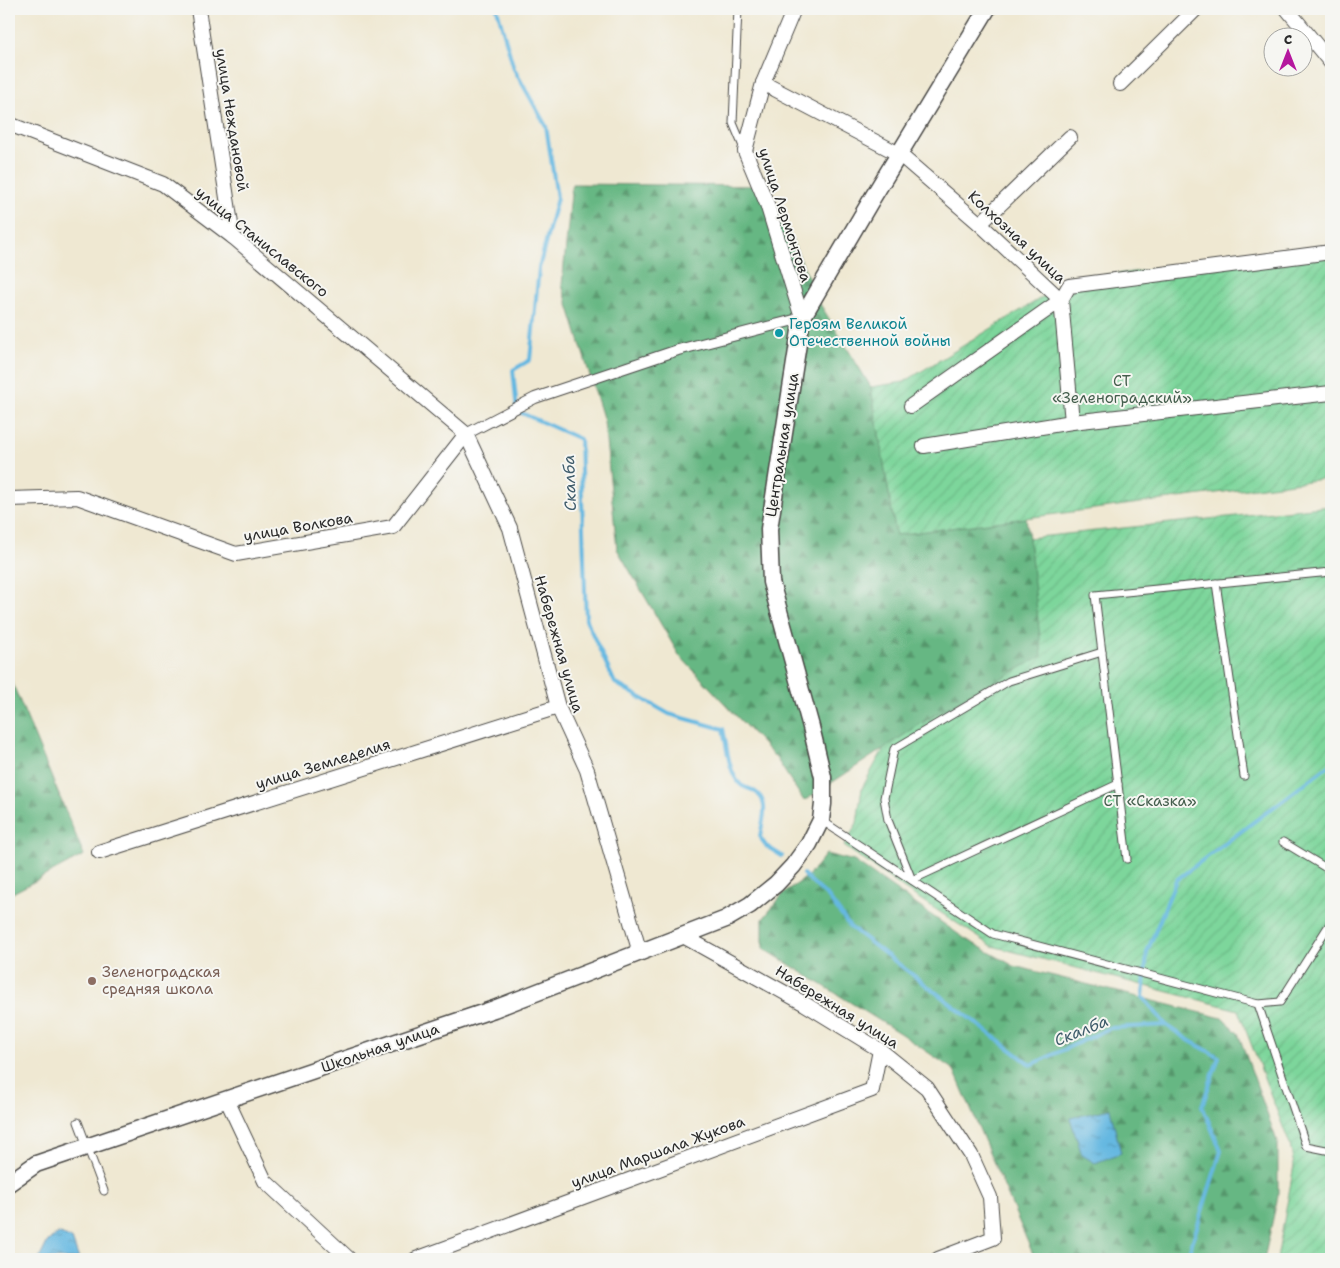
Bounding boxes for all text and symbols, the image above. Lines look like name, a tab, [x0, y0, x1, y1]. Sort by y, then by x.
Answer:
north arrow	[1262, 28, 1312, 78]
text: С	[1284, 30, 1292, 48]
street label: улица Неждановой	[211, 47, 253, 193]
street label: улица Лермонтова	[754, 145, 816, 285]
street label: улица Станиславского	[191, 182, 333, 302]
street label: Колхозная улица	[964, 186, 1071, 288]
place label: Героям Великой Отечественной войны	[789, 314, 951, 351]
marker: Героям Великой Отечественной войны	[773, 327, 785, 339]
street label: Центральная улица	[761, 371, 803, 519]
park label: СТ «Зеленоградский»	[1052, 371, 1192, 408]
water label: Скалба	[558, 454, 581, 512]
street label: улица Волкова	[242, 507, 355, 546]
street label: Набережная улица	[530, 573, 588, 716]
street label: улица Земледелия	[253, 734, 393, 794]
park label: СТ «Сказка»	[1104, 791, 1196, 811]
street label: Набережная улица	[771, 961, 903, 1054]
place label: Зеленоградская средняя школа	[102, 962, 220, 999]
marker: Зеленоградская средняя школа	[86, 975, 98, 987]
water label: Скалба	[1051, 1010, 1111, 1051]
street label: Школьная улица	[318, 1018, 442, 1078]
street label: улица Маршала Жукова	[568, 1111, 748, 1193]

